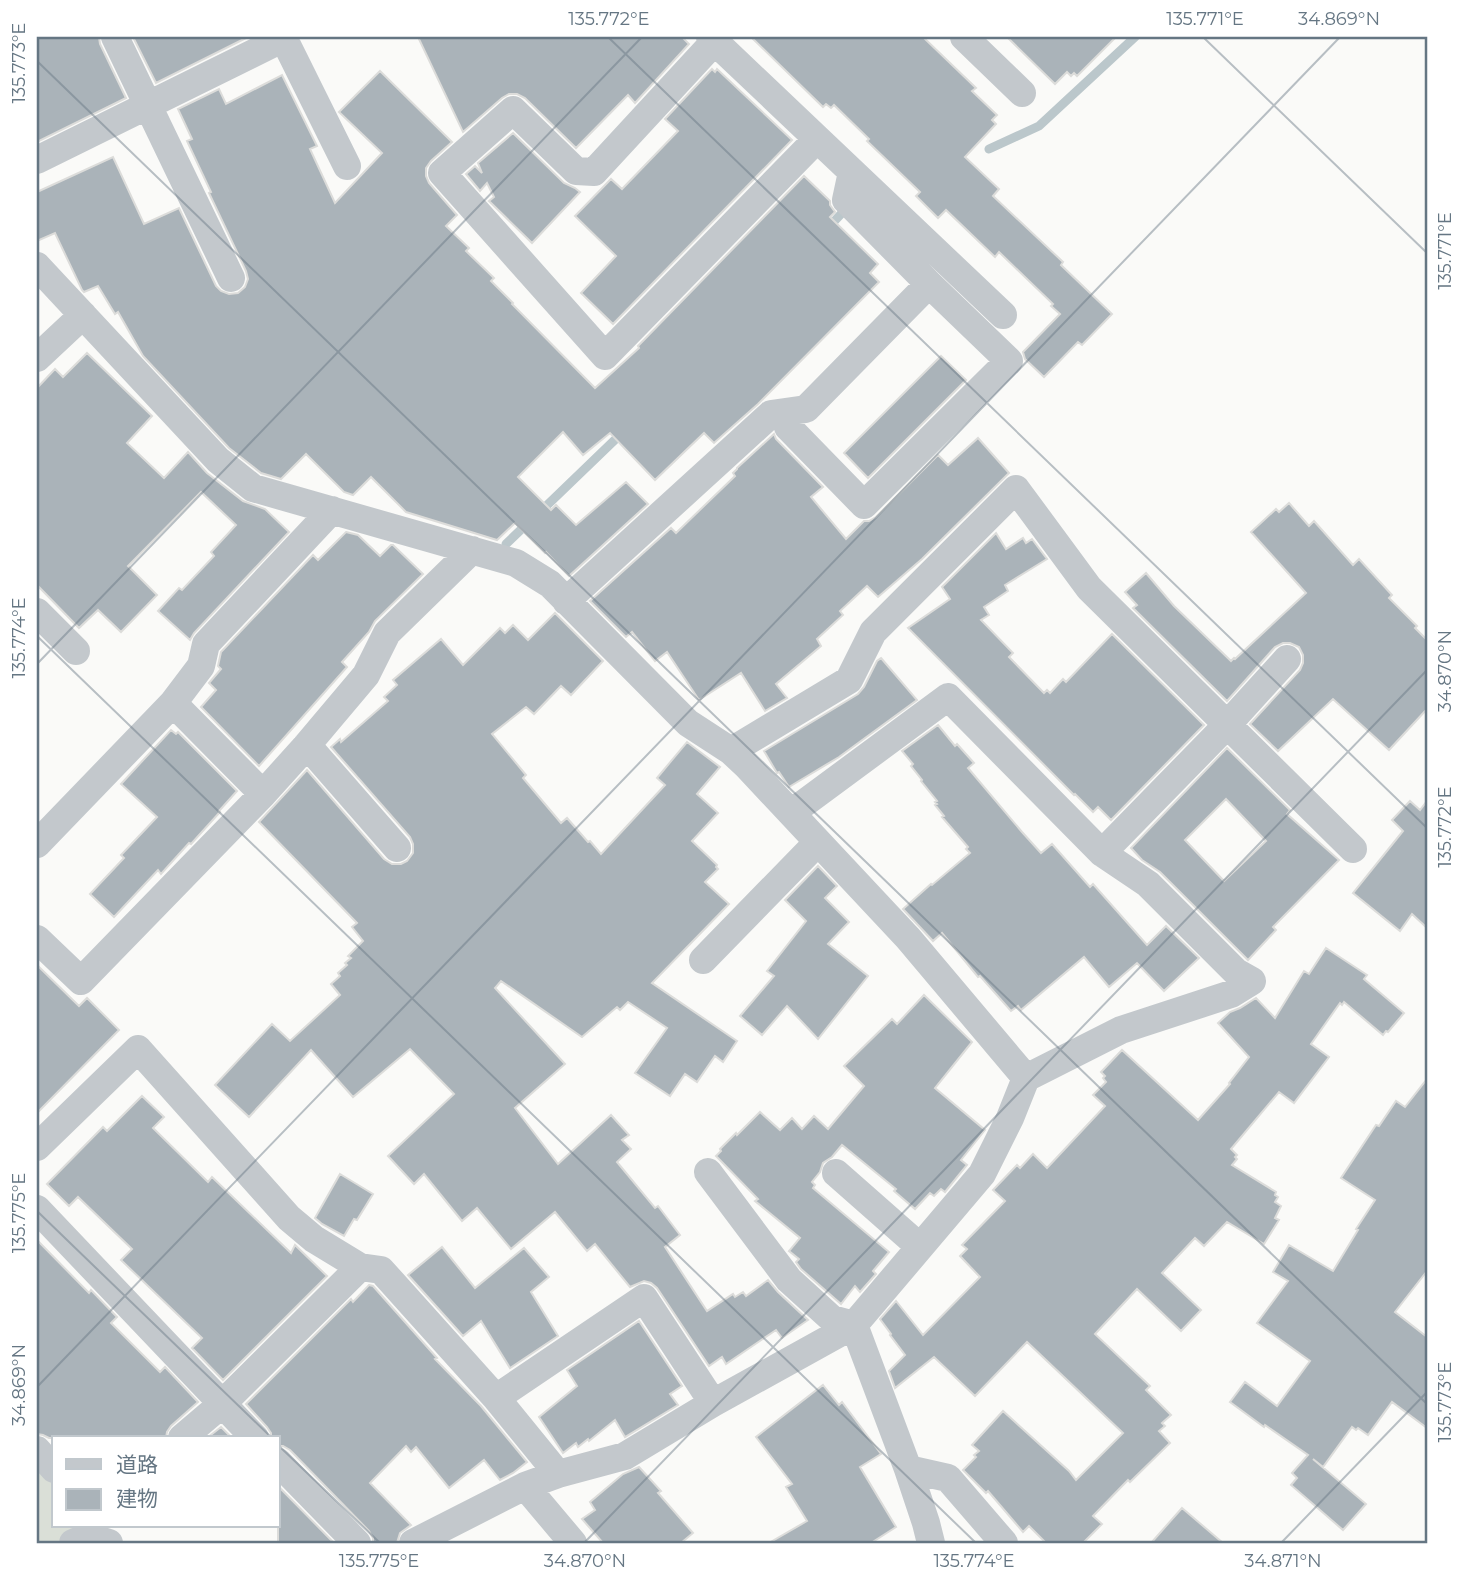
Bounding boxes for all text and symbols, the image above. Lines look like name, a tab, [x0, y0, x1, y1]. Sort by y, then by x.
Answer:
text: 135.772°E	[568, 8, 650, 30]
text: 135.771°E	[1166, 8, 1244, 30]
text: 34.869°N	[1298, 8, 1380, 30]
text: 135.773°E	[8, 23, 30, 103]
text: 135.771°E	[1434, 212, 1456, 290]
text: 135.774°E	[8, 597, 30, 679]
text: 34.870°N	[1434, 630, 1456, 712]
text: 135.772°E	[1434, 786, 1456, 868]
text: 135.775°E	[8, 1173, 30, 1253]
text: 34.869°N	[8, 1344, 30, 1426]
text: 135.773°E	[1434, 1362, 1456, 1442]
legend	[52, 1436, 280, 1528]
text: 道路	[116, 1452, 158, 1477]
text: 建物	[116, 1486, 158, 1511]
text: 135.775°E	[339, 1550, 419, 1572]
text: 34.870°N	[544, 1550, 626, 1572]
text: 135.774°E	[933, 1550, 1015, 1572]
text: 34.871°N	[1244, 1550, 1322, 1572]

